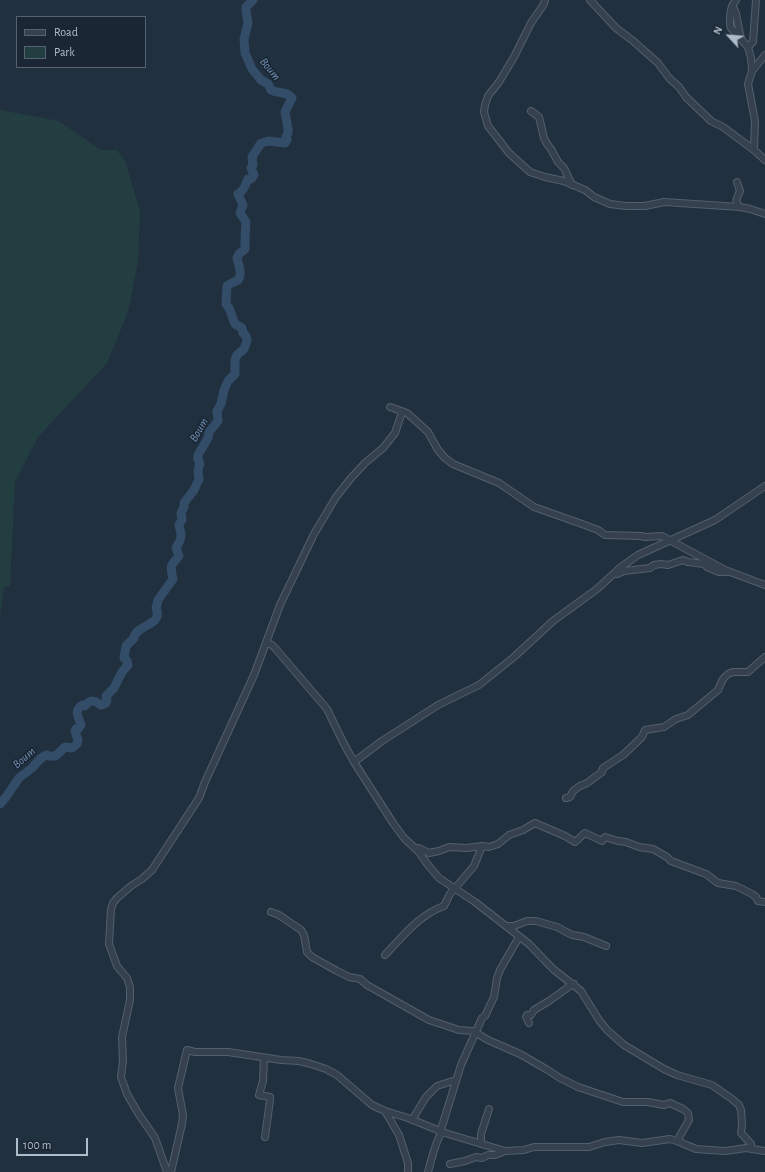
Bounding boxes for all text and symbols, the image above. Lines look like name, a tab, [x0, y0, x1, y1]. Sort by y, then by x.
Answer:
legend	[16, 16, 146, 68]
north arrow	[709, 16, 749, 56]
text: N	[711, 25, 724, 36]
text: Road	[54, 26, 78, 38]
text: Park	[54, 46, 75, 58]
water label: Boum	[256, 55, 284, 83]
water label: Boum	[186, 415, 212, 445]
water label: Boum	[10, 744, 38, 772]
scale bar	[18, 1130, 90, 1156]
text: 100 m	[23, 1139, 51, 1151]

